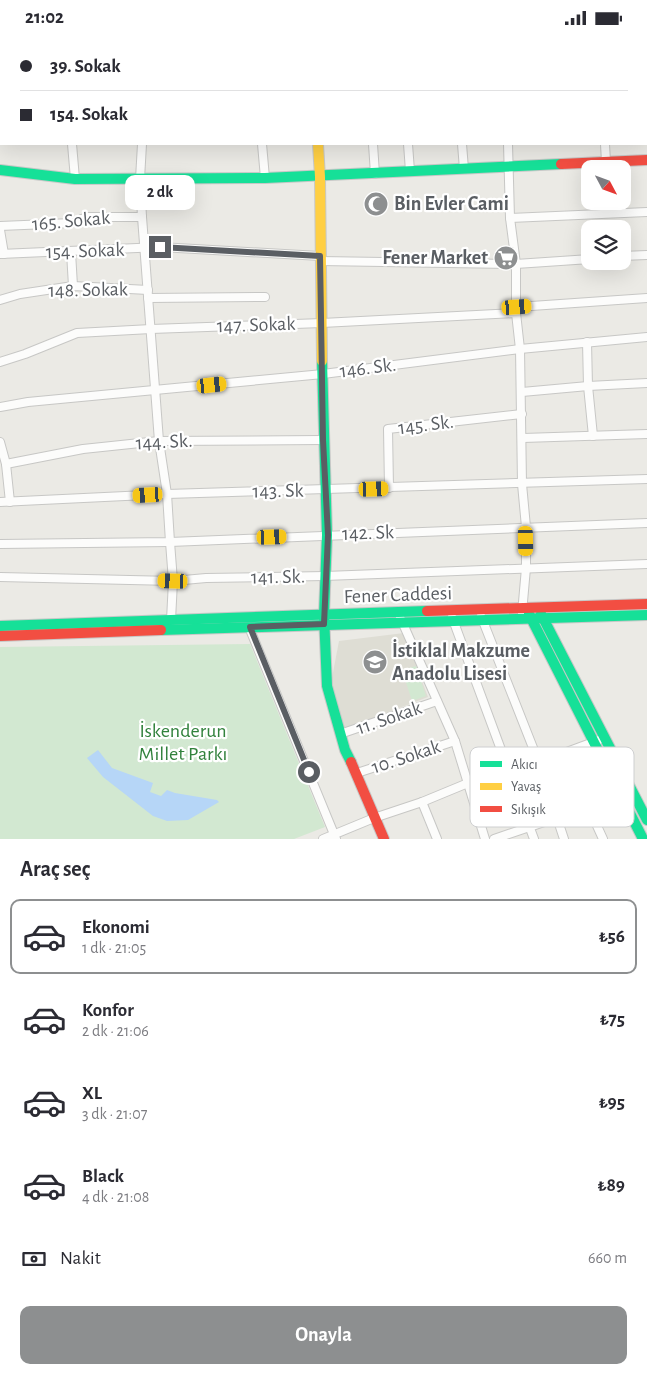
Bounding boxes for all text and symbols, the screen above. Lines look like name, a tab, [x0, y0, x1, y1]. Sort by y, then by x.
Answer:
text: 21:02	[25, 8, 64, 27]
text: 39. Sokak	[50, 57, 121, 76]
text: 154. Sokak	[50, 105, 128, 124]
north arrow	[581, 160, 631, 210]
map controls	[581, 160, 631, 270]
callout: 2 dk	[125, 175, 195, 209]
text: 2 dk	[147, 184, 173, 200]
mosque icon: Bin Evler Cami	[363, 191, 389, 217]
place label: Bin Evler Cami	[394, 194, 509, 214]
street label: 165. Sokak	[31, 208, 111, 234]
button: layers	[581, 220, 631, 270]
route end	[149, 236, 171, 258]
street label: 154. Sokak	[45, 240, 125, 262]
supermarket icon: Fener Market	[493, 245, 519, 271]
place label: Fener Market	[382, 248, 488, 268]
street label: 148. Sokak	[48, 279, 128, 301]
car	[501, 298, 532, 316]
street label: 147. Sokak	[216, 314, 296, 336]
street label: 146. Sk.	[339, 355, 397, 381]
car	[196, 376, 227, 394]
street label: 145. Sk.	[397, 412, 455, 438]
street label: 144. Sk.	[135, 431, 193, 453]
street label: 143. Sk	[252, 481, 304, 501]
car	[358, 481, 389, 497]
car	[132, 487, 163, 503]
street label: 142. Sk	[342, 522, 394, 544]
car	[518, 526, 533, 556]
car	[256, 529, 287, 545]
street label: 141. Sk.	[251, 567, 305, 587]
car	[157, 573, 188, 589]
street label: Fener Caddesi	[344, 583, 452, 607]
place label: İstiklal Makzume Anadolu Lisesi	[392, 639, 530, 684]
school or university icon: İstiklal Makzume Anadolu Lisesi	[362, 649, 388, 675]
street label: 11. Sokak	[354, 698, 424, 738]
park label: İskenderun Millet Parkı	[139, 721, 227, 764]
street label: 10. Sokak	[369, 736, 443, 778]
legend	[470, 747, 634, 827]
text: Akıcı	[511, 758, 538, 772]
route start	[298, 761, 320, 783]
text: Yavaş	[511, 780, 541, 794]
text: Sıkışık	[511, 803, 546, 817]
text: Araç seç	[20, 858, 90, 880]
icon: car	[22, 914, 67, 959]
text: Ekonomi	[82, 918, 150, 937]
text: ₺56	[599, 927, 625, 946]
text: 1 dk · 21:05	[82, 940, 146, 956]
icon: car	[22, 997, 67, 1042]
text: Konfor	[82, 1001, 134, 1020]
text: ₺75	[600, 1010, 625, 1029]
text: 2 dk · 21:06	[82, 1023, 149, 1039]
icon: car	[22, 1080, 67, 1125]
text: XL	[82, 1084, 102, 1103]
text: ₺95	[599, 1093, 625, 1112]
text: 3 dk · 21:07	[82, 1106, 147, 1122]
icon: car	[22, 1163, 67, 1208]
text: Black	[82, 1167, 124, 1186]
text: ₺89	[598, 1176, 625, 1195]
text: 4 dk · 21:08	[82, 1189, 149, 1205]
icon: cash	[20, 1245, 48, 1273]
text: Nakit	[60, 1249, 101, 1268]
text: 660 m	[588, 1250, 627, 1266]
button: Onayla	[20, 1306, 627, 1364]

